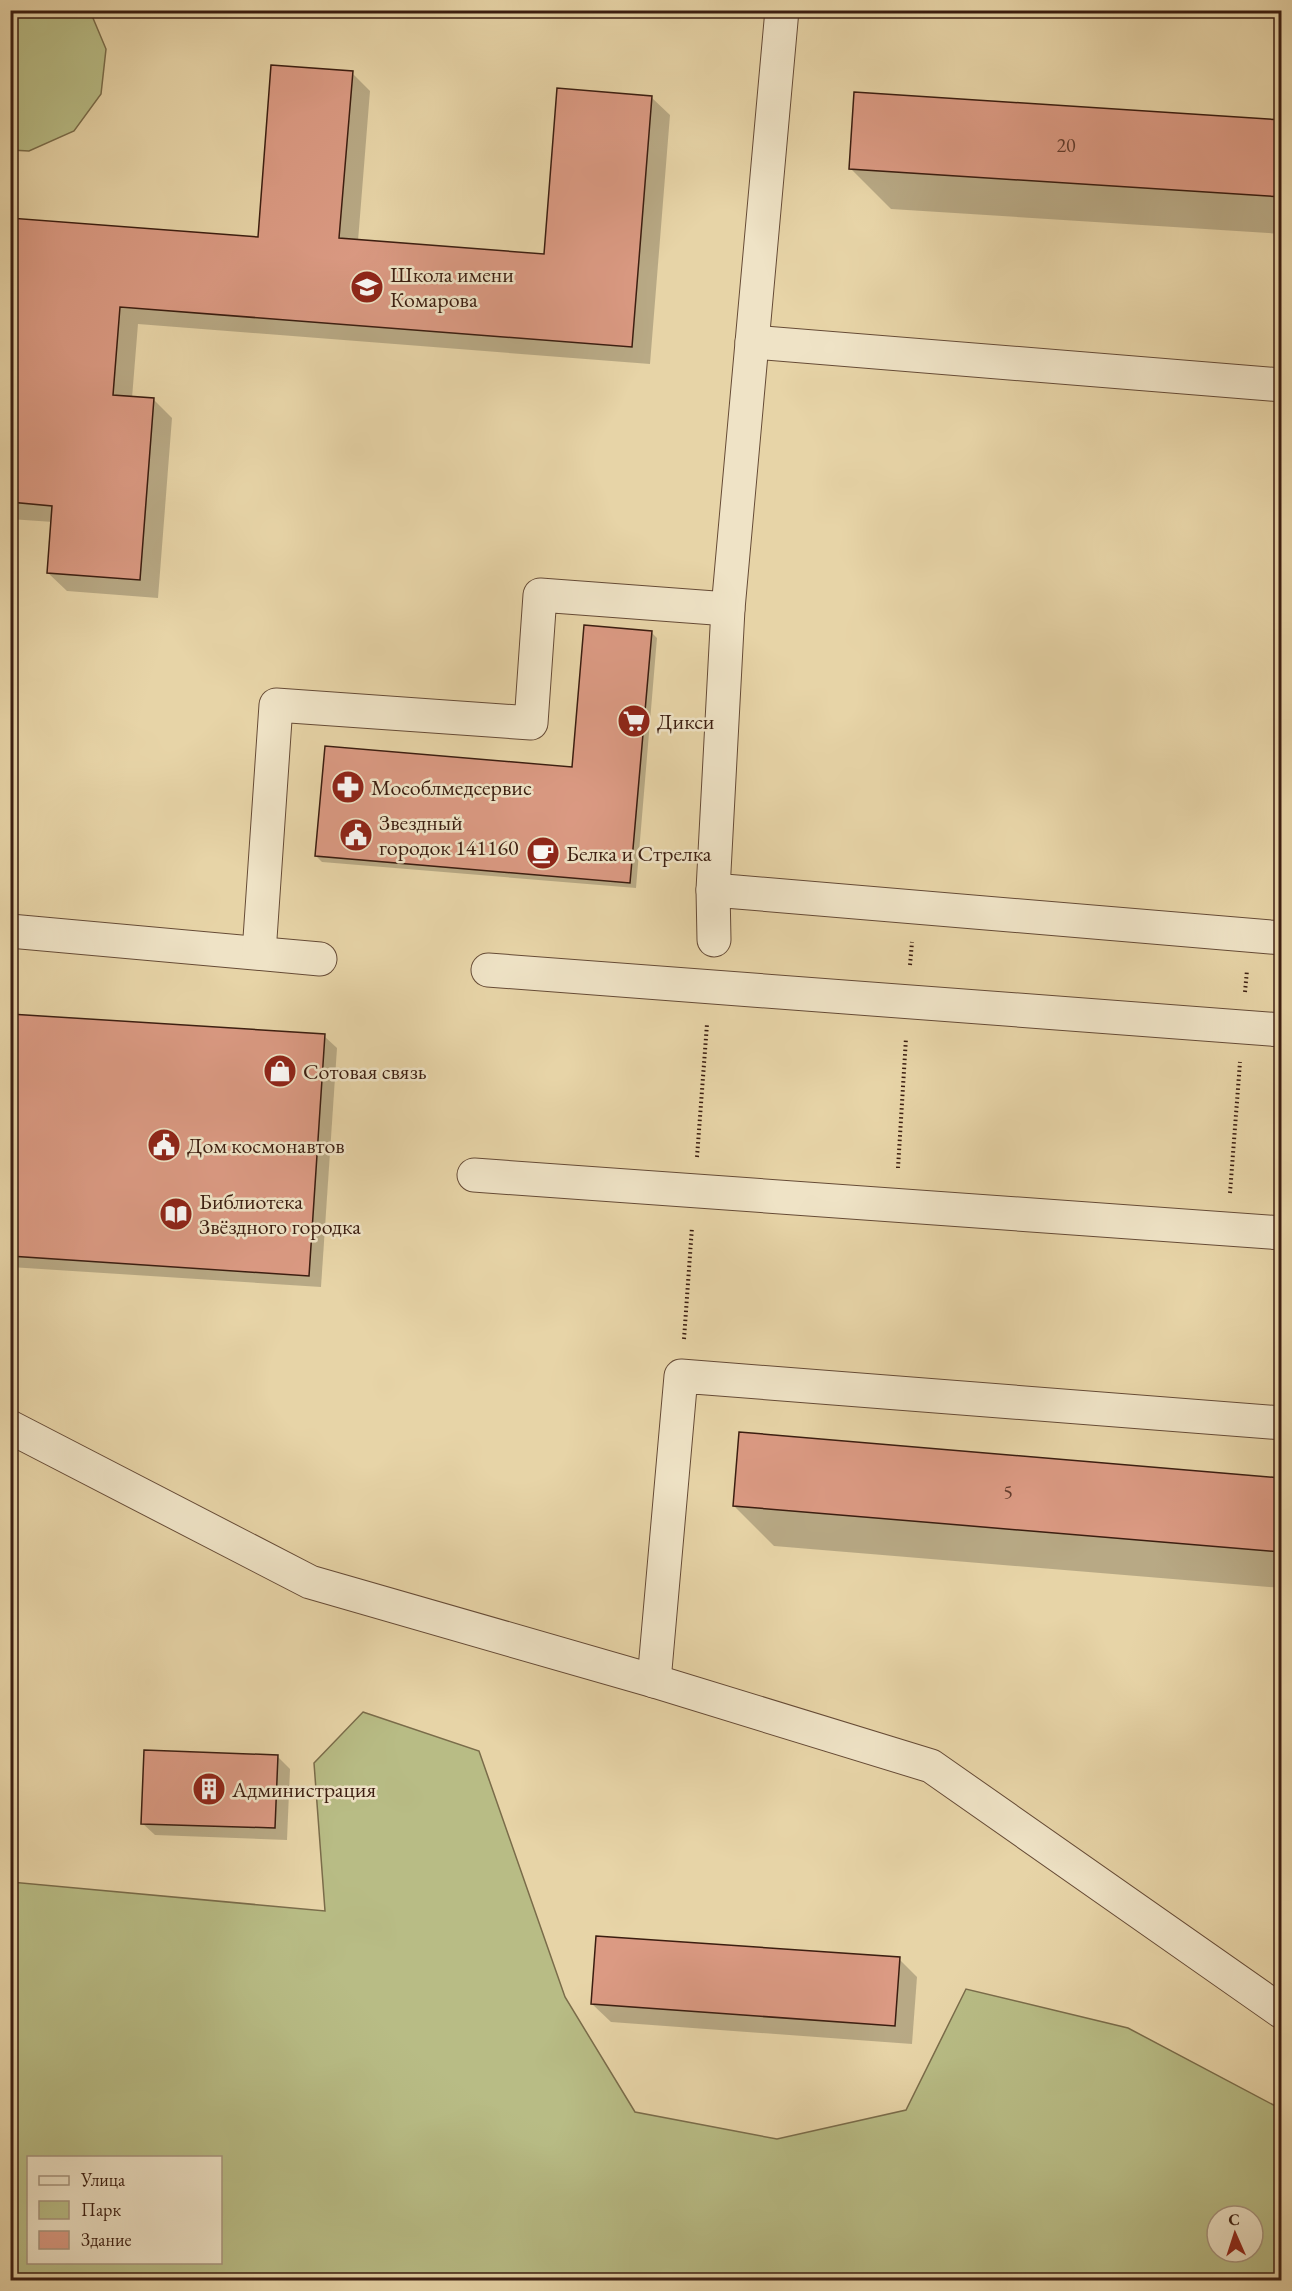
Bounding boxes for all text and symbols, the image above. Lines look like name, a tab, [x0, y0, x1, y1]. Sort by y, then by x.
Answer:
house number: 20	[1056, 132, 1076, 158]
place label: Школа имени Комарова	[390, 260, 514, 314]
school or university icon: Школа имени Комарова	[349, 269, 385, 305]
supermarket icon: Дикси	[616, 703, 652, 739]
place label: Дикси	[657, 707, 715, 736]
pharmacy icon: Мособлмедсервис	[330, 769, 366, 805]
place label: Мособлмедсервис	[371, 773, 532, 802]
place label: Звездный городок 141160	[379, 808, 519, 862]
public building icon: Звездный городок 141160	[338, 817, 374, 853]
cafe icon: Белка и Стрелка	[525, 835, 561, 871]
place label: Белка и Стрелка	[566, 839, 712, 868]
shop icon: Сотовая связь	[262, 1053, 298, 1089]
place label: Сотовая связь	[303, 1057, 427, 1086]
public building icon: Дом космонавтов	[146, 1127, 182, 1163]
place label: Дом космонавтов	[187, 1131, 345, 1160]
place label: Библиотека Звёздного городка	[199, 1187, 361, 1241]
library icon: Библиотека Звёздного городка	[158, 1196, 194, 1232]
house number: 5	[1003, 1479, 1013, 1505]
building icon: Администрация	[191, 1771, 227, 1807]
place label: Администрация	[231, 1775, 376, 1804]
legend	[27, 2156, 222, 2264]
text: Улица	[80, 2168, 126, 2191]
text: Парк	[81, 2198, 121, 2221]
north arrow	[1205, 2204, 1265, 2264]
text: С	[1228, 2209, 1240, 2230]
text: Здание	[81, 2228, 131, 2251]

